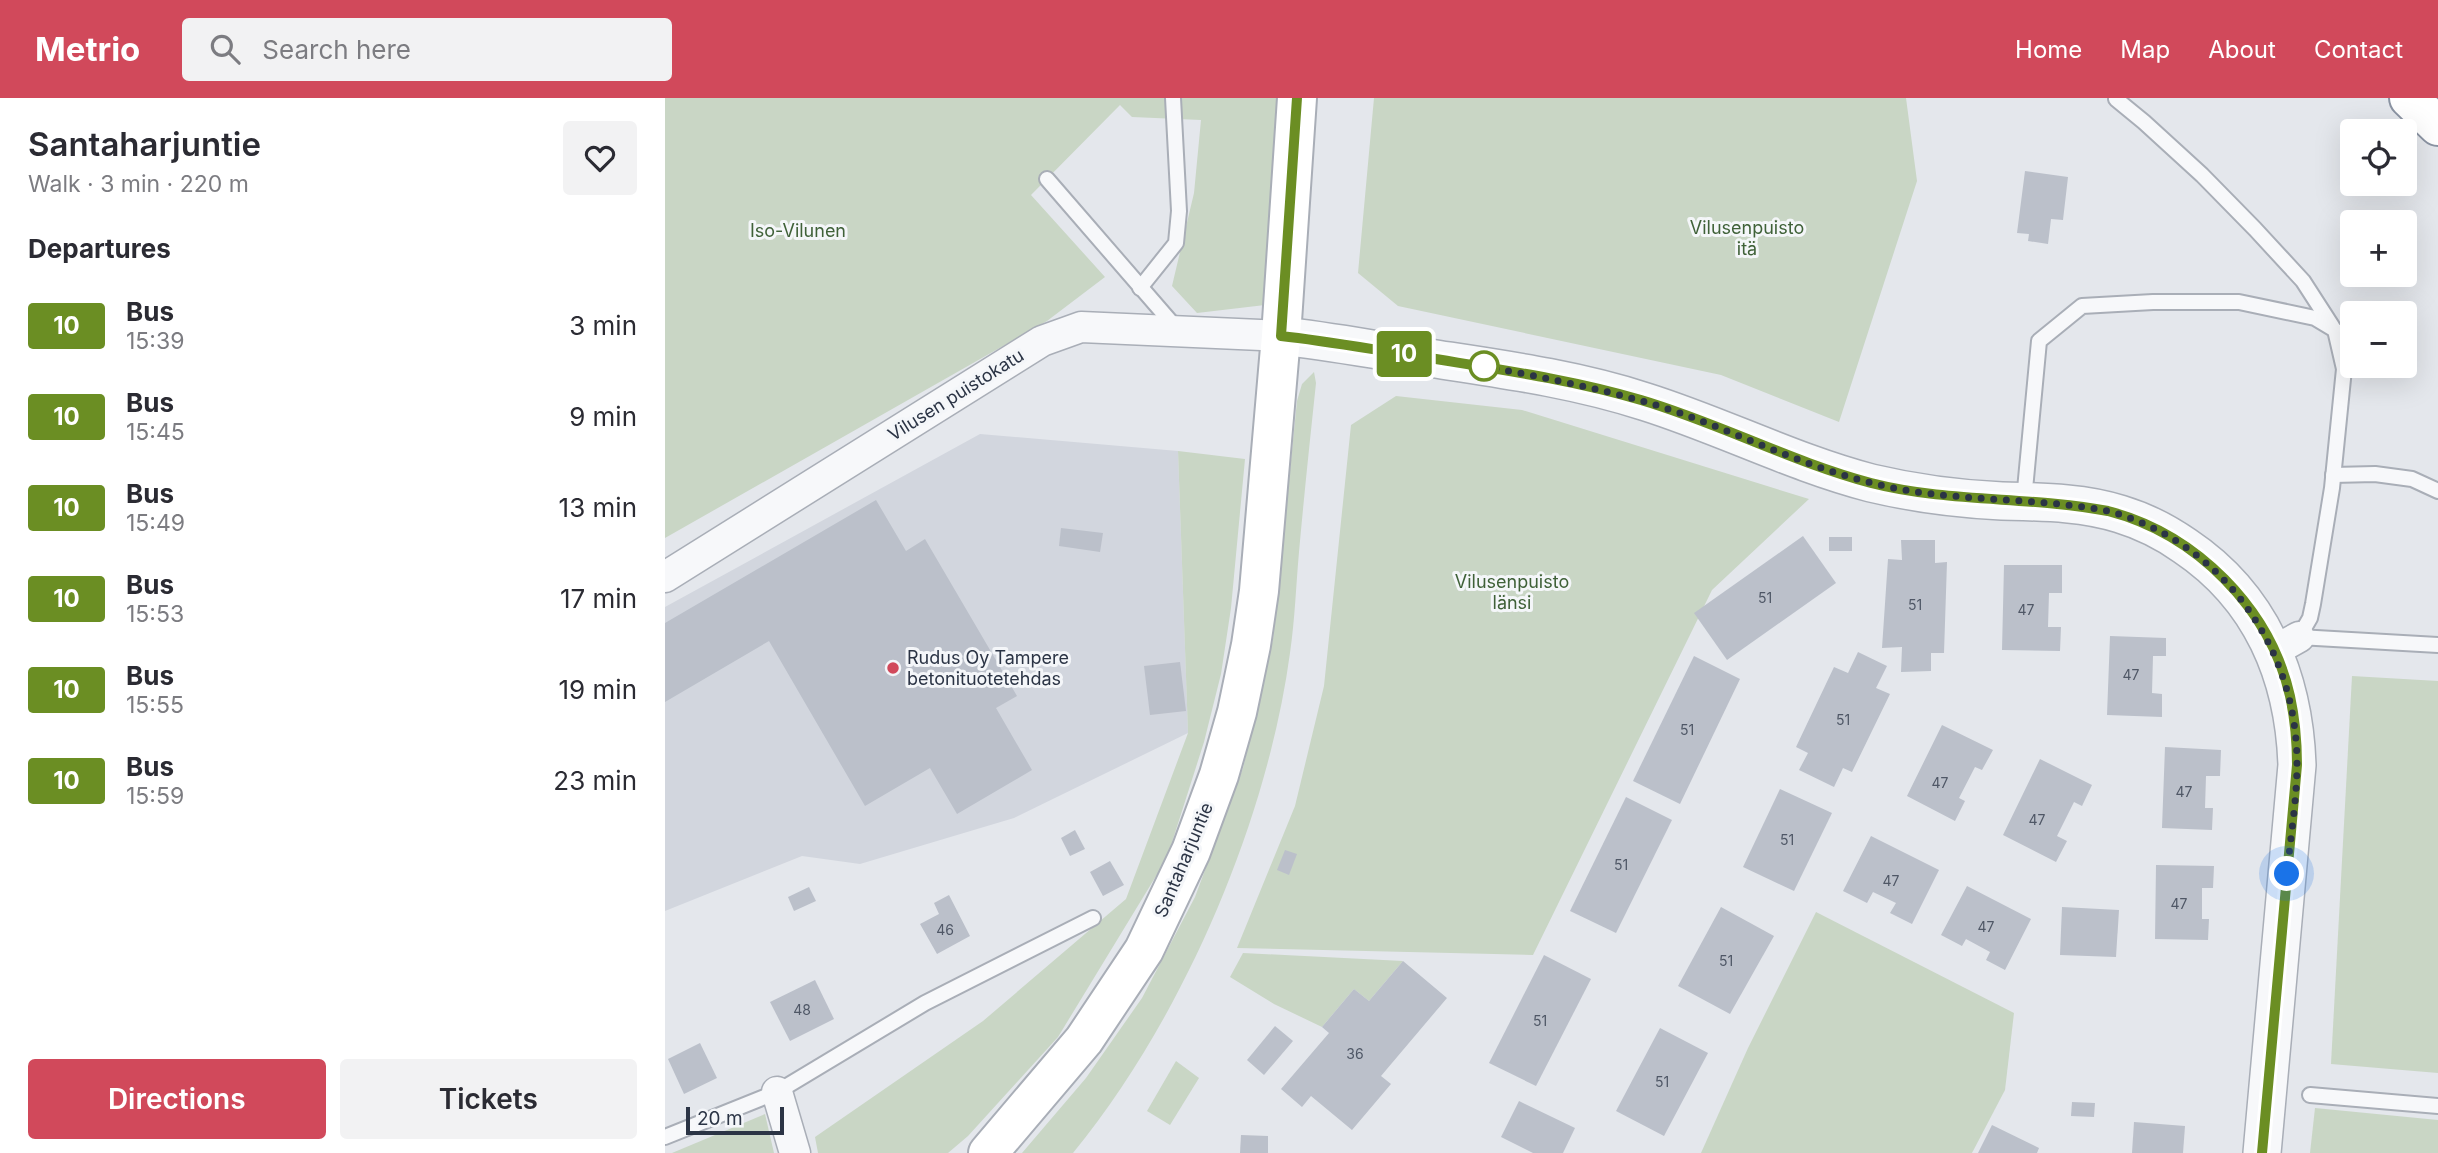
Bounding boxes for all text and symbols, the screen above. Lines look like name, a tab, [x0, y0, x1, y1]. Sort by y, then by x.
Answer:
search box	[182, 18, 672, 81]
text: Metrio	[35, 29, 140, 69]
icon: search	[206, 30, 244, 68]
text: Search here	[262, 34, 411, 65]
text: Home	[2015, 35, 2082, 64]
text: Map	[2120, 35, 2170, 64]
text: About	[2208, 35, 2276, 64]
text: Contact	[2314, 35, 2403, 64]
map controls	[2340, 119, 2417, 378]
button: locate	[2340, 119, 2417, 196]
button: heart	[563, 121, 637, 195]
text: Santaharjuntie	[28, 124, 261, 164]
text: Walk · 3 min · 220 m	[28, 170, 249, 198]
button: +	[2340, 210, 2417, 287]
park label: Vilusenpuisto itä	[1690, 217, 1804, 259]
park label: Iso-Vilunen	[750, 220, 846, 241]
text: Departures	[28, 233, 171, 264]
text: Bus	[126, 296, 174, 327]
button: −	[2340, 301, 2417, 378]
text: 3 min	[569, 310, 637, 341]
text: 10	[53, 311, 80, 340]
text: 15:39	[126, 327, 184, 355]
line badge: 10	[1373, 331, 1435, 377]
text: 10	[1391, 339, 1417, 368]
street label: Vilusen puistokatu	[884, 344, 1027, 445]
unlabelled marker	[1469, 351, 1499, 381]
text: Bus	[126, 387, 174, 418]
text: 9 min	[569, 401, 637, 432]
text: 10	[53, 402, 80, 431]
text: 15:45	[126, 418, 185, 446]
text: Bus	[126, 478, 174, 509]
text: 13 min	[559, 492, 637, 523]
text: 10	[53, 493, 80, 522]
text: 15:49	[126, 509, 185, 537]
text: Bus	[126, 569, 174, 600]
park label: Vilusenpuisto länsi	[1455, 571, 1569, 613]
text: 17 min	[560, 583, 637, 614]
text: 10	[53, 584, 80, 613]
house number: 51	[1758, 589, 1772, 606]
house number: 51	[1908, 596, 1922, 613]
text: 15:53	[126, 600, 184, 628]
house number: 47	[2018, 601, 2035, 618]
place label: Rudus Oy Tampere betonituotetehdas	[907, 647, 1069, 689]
text: Bus	[126, 660, 174, 691]
marker: Rudus Oy Tampere betonituotetehdas	[885, 660, 901, 676]
house number: 47	[2123, 666, 2140, 683]
text: 19 min	[559, 674, 637, 705]
text: 10	[53, 675, 80, 704]
text: 15:55	[126, 691, 184, 719]
house number: 51	[1836, 711, 1850, 728]
house number: 51	[1680, 721, 1694, 738]
text: Bus	[126, 751, 174, 782]
text: 23 min	[553, 765, 637, 796]
text: 10	[53, 766, 80, 795]
house number: 47	[1932, 774, 1949, 791]
text: 15:59	[126, 782, 184, 810]
house number: 47	[2176, 783, 2193, 800]
street label: Santaharjuntie	[1150, 799, 1217, 920]
house number: 47	[2029, 811, 2046, 828]
house number: 51	[1780, 831, 1794, 848]
house number: 51	[1614, 856, 1628, 873]
your location	[2269, 856, 2304, 891]
house number: 47	[1883, 872, 1900, 889]
house number: 47	[2171, 895, 2188, 912]
house number: 47	[1978, 918, 1995, 935]
house number: 46	[936, 921, 954, 938]
house number: 51	[1719, 952, 1733, 969]
house number: 48	[793, 1001, 811, 1018]
house number: 51	[1533, 1012, 1547, 1029]
house number: 36	[1346, 1045, 1364, 1062]
button: Directions	[28, 1059, 326, 1139]
button: Tickets	[340, 1059, 637, 1139]
house number: 51	[1655, 1073, 1669, 1090]
scale bar	[686, 1104, 784, 1136]
text: 20 m	[697, 1107, 743, 1130]

